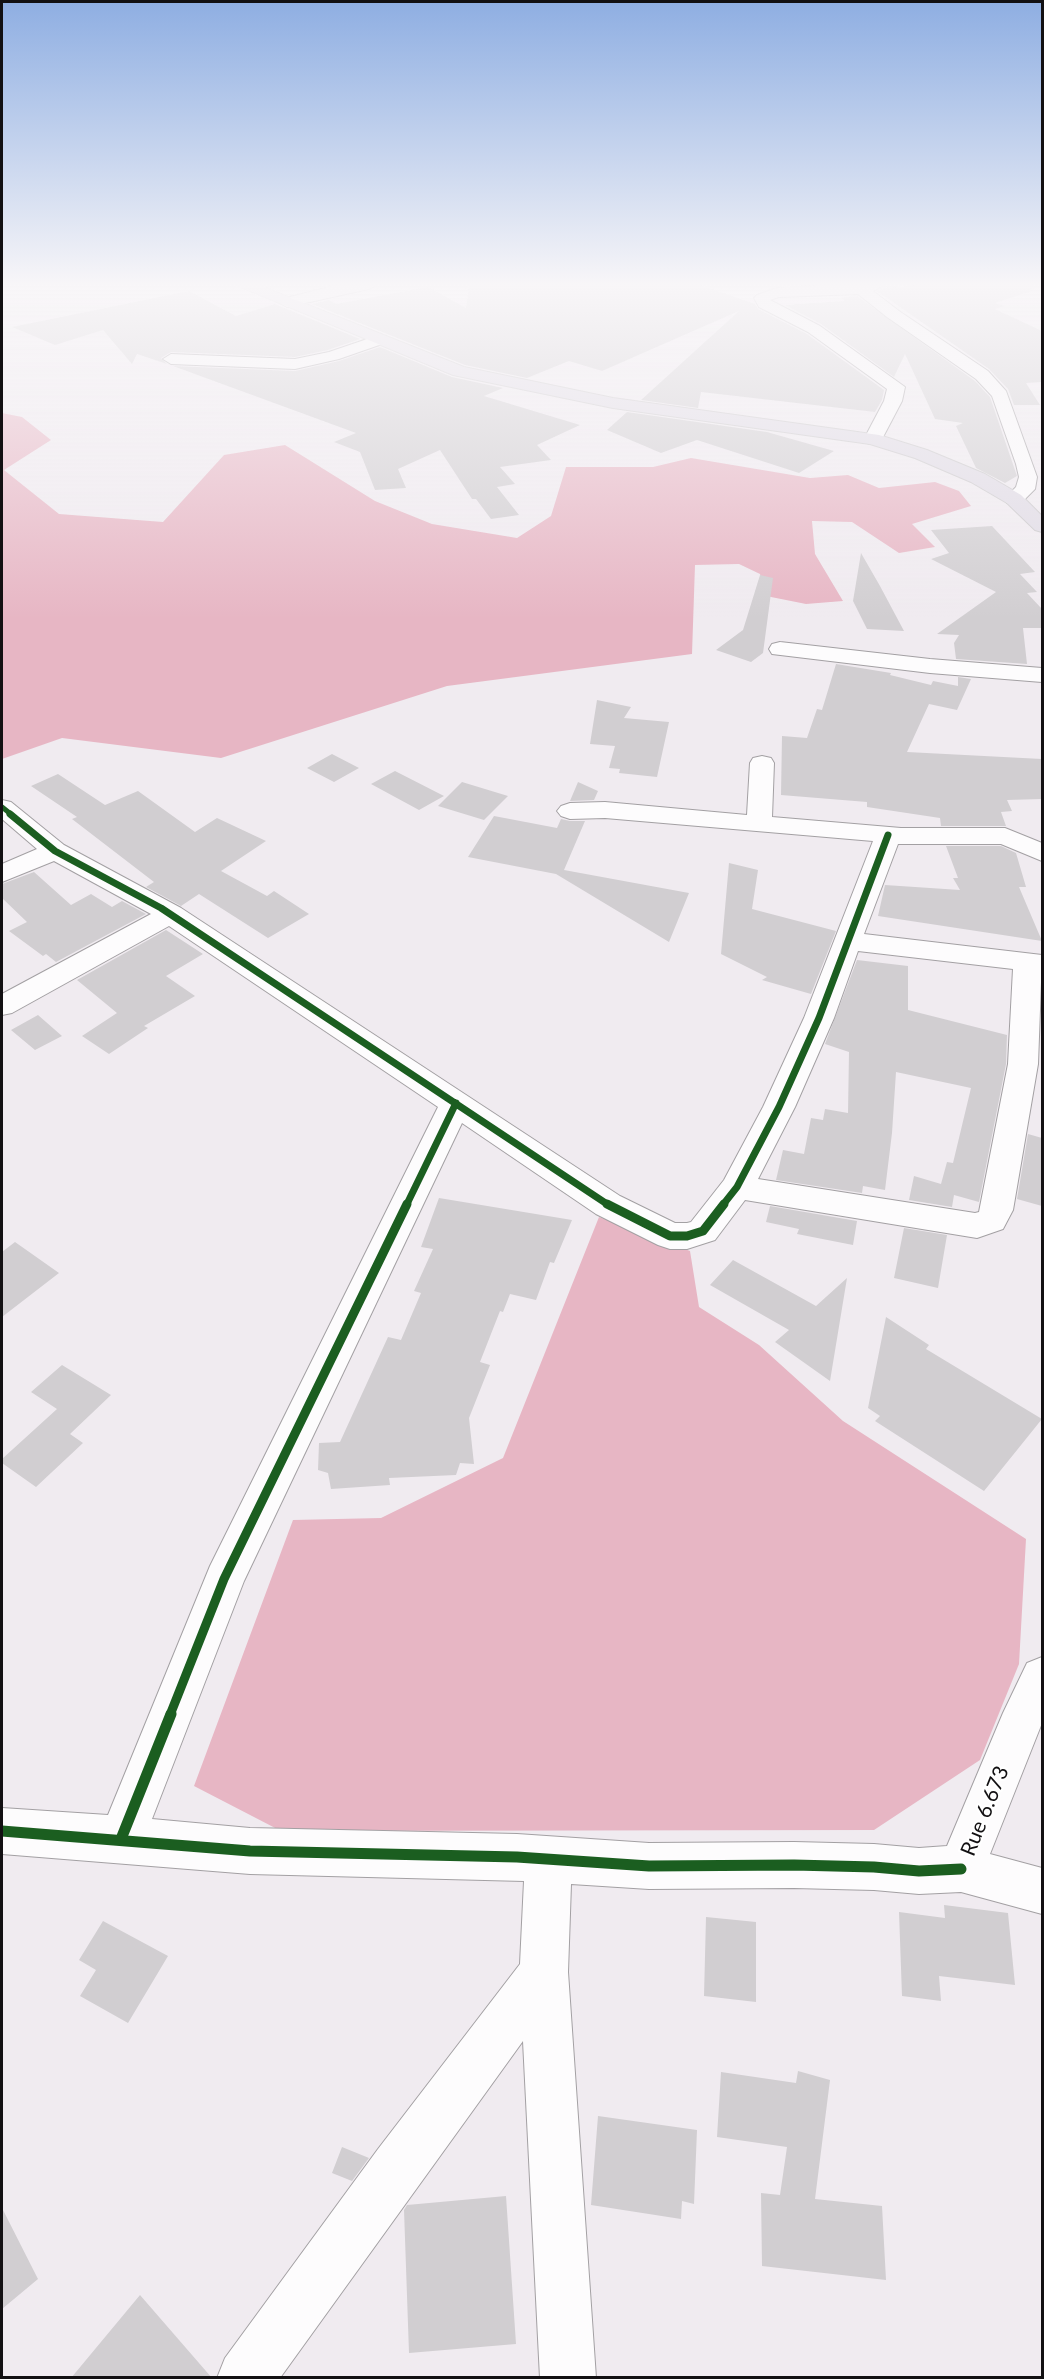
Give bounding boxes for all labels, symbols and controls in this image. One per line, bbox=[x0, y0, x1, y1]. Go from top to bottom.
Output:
street label: Rue 6.673 bbox=[956, 1762, 1014, 1860]

